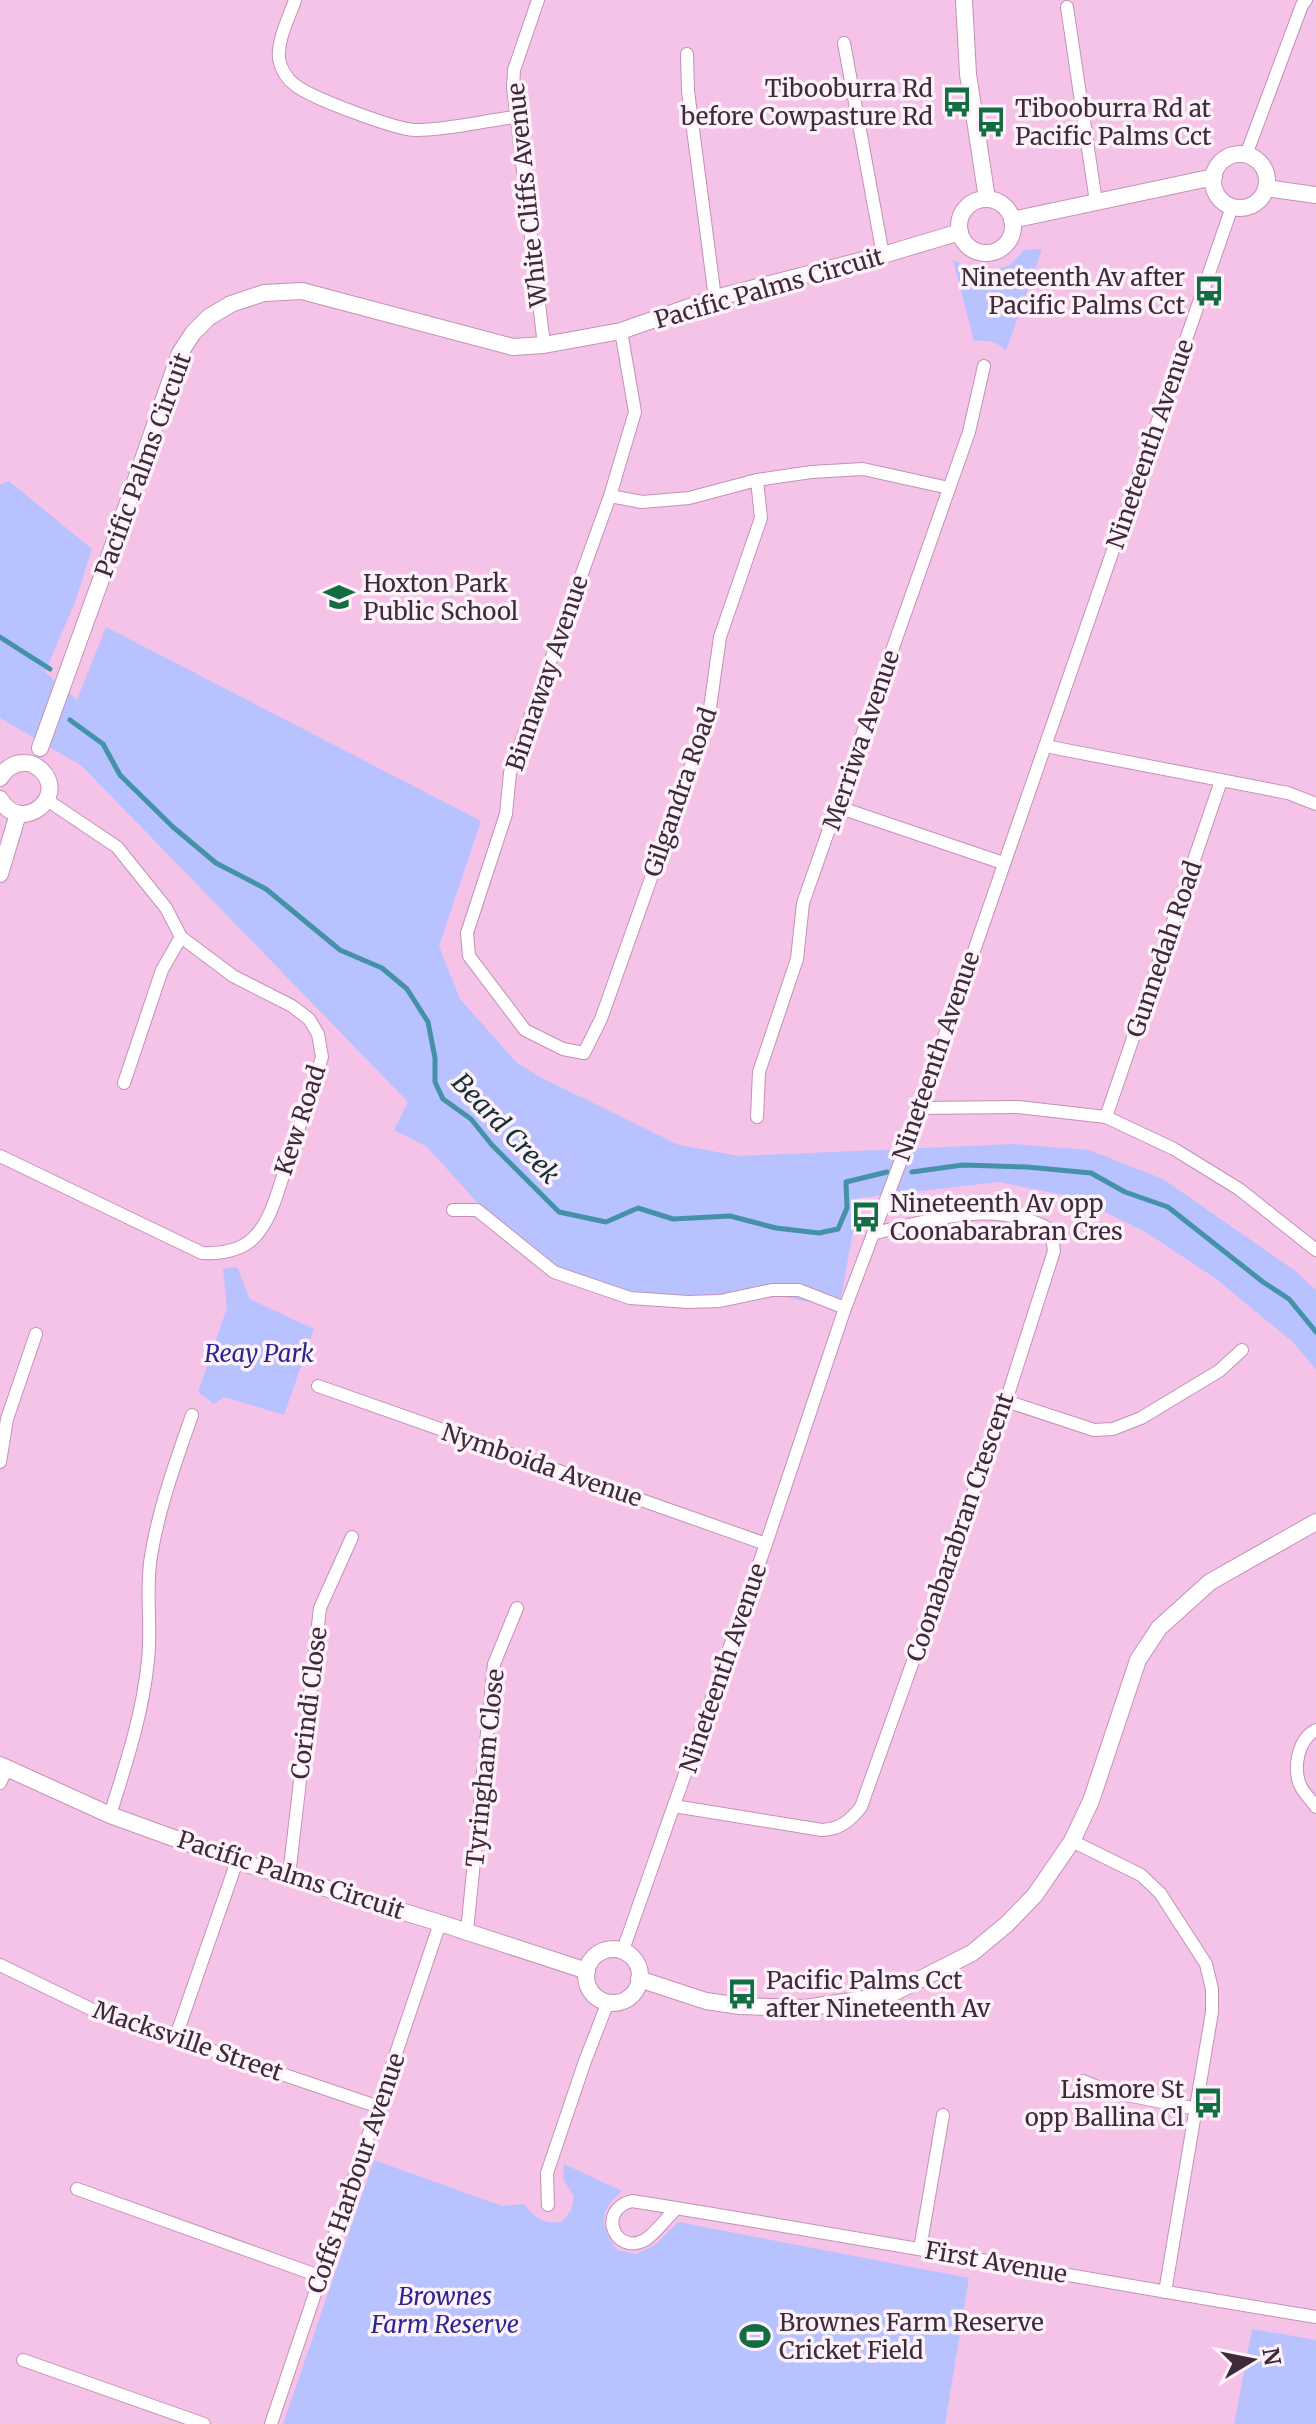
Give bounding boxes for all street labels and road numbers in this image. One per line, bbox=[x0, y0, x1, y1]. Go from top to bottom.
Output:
street label: White Cliffs Avenue bbox=[500, 81, 554, 310]
street label: Pacific Palms Circuit bbox=[651, 240, 888, 336]
street label: Nineteenth Avenue bbox=[1100, 335, 1200, 553]
street label: Pacific Palms Circuit bbox=[88, 348, 198, 582]
street label: Binnaway Avenue bbox=[499, 571, 595, 775]
street label: Merriwa Avenue bbox=[816, 646, 906, 834]
street label: Gilgandra Road bbox=[636, 703, 724, 881]
street label: Gunnedah Road bbox=[1119, 857, 1209, 1041]
street label: Nineteenth Avenue bbox=[886, 947, 986, 1165]
street label: Kew Road bbox=[268, 1061, 332, 1179]
street label: Coonabarabran Crescent bbox=[899, 1388, 1021, 1665]
street label: Nymboida Avenue bbox=[438, 1416, 646, 1514]
street label: Nineteenth Avenue bbox=[673, 1559, 773, 1777]
street label: Corindi Close bbox=[284, 1625, 334, 1781]
street label: Tyringham Close bbox=[459, 1667, 511, 1869]
street label: Pacific Palms Circuit bbox=[174, 1824, 409, 1927]
street label: Macksville Street bbox=[89, 1994, 288, 2088]
street label: Coffs Harbour Avenue bbox=[300, 2049, 412, 2297]
street label: First Avenue bbox=[923, 2234, 1069, 2290]

